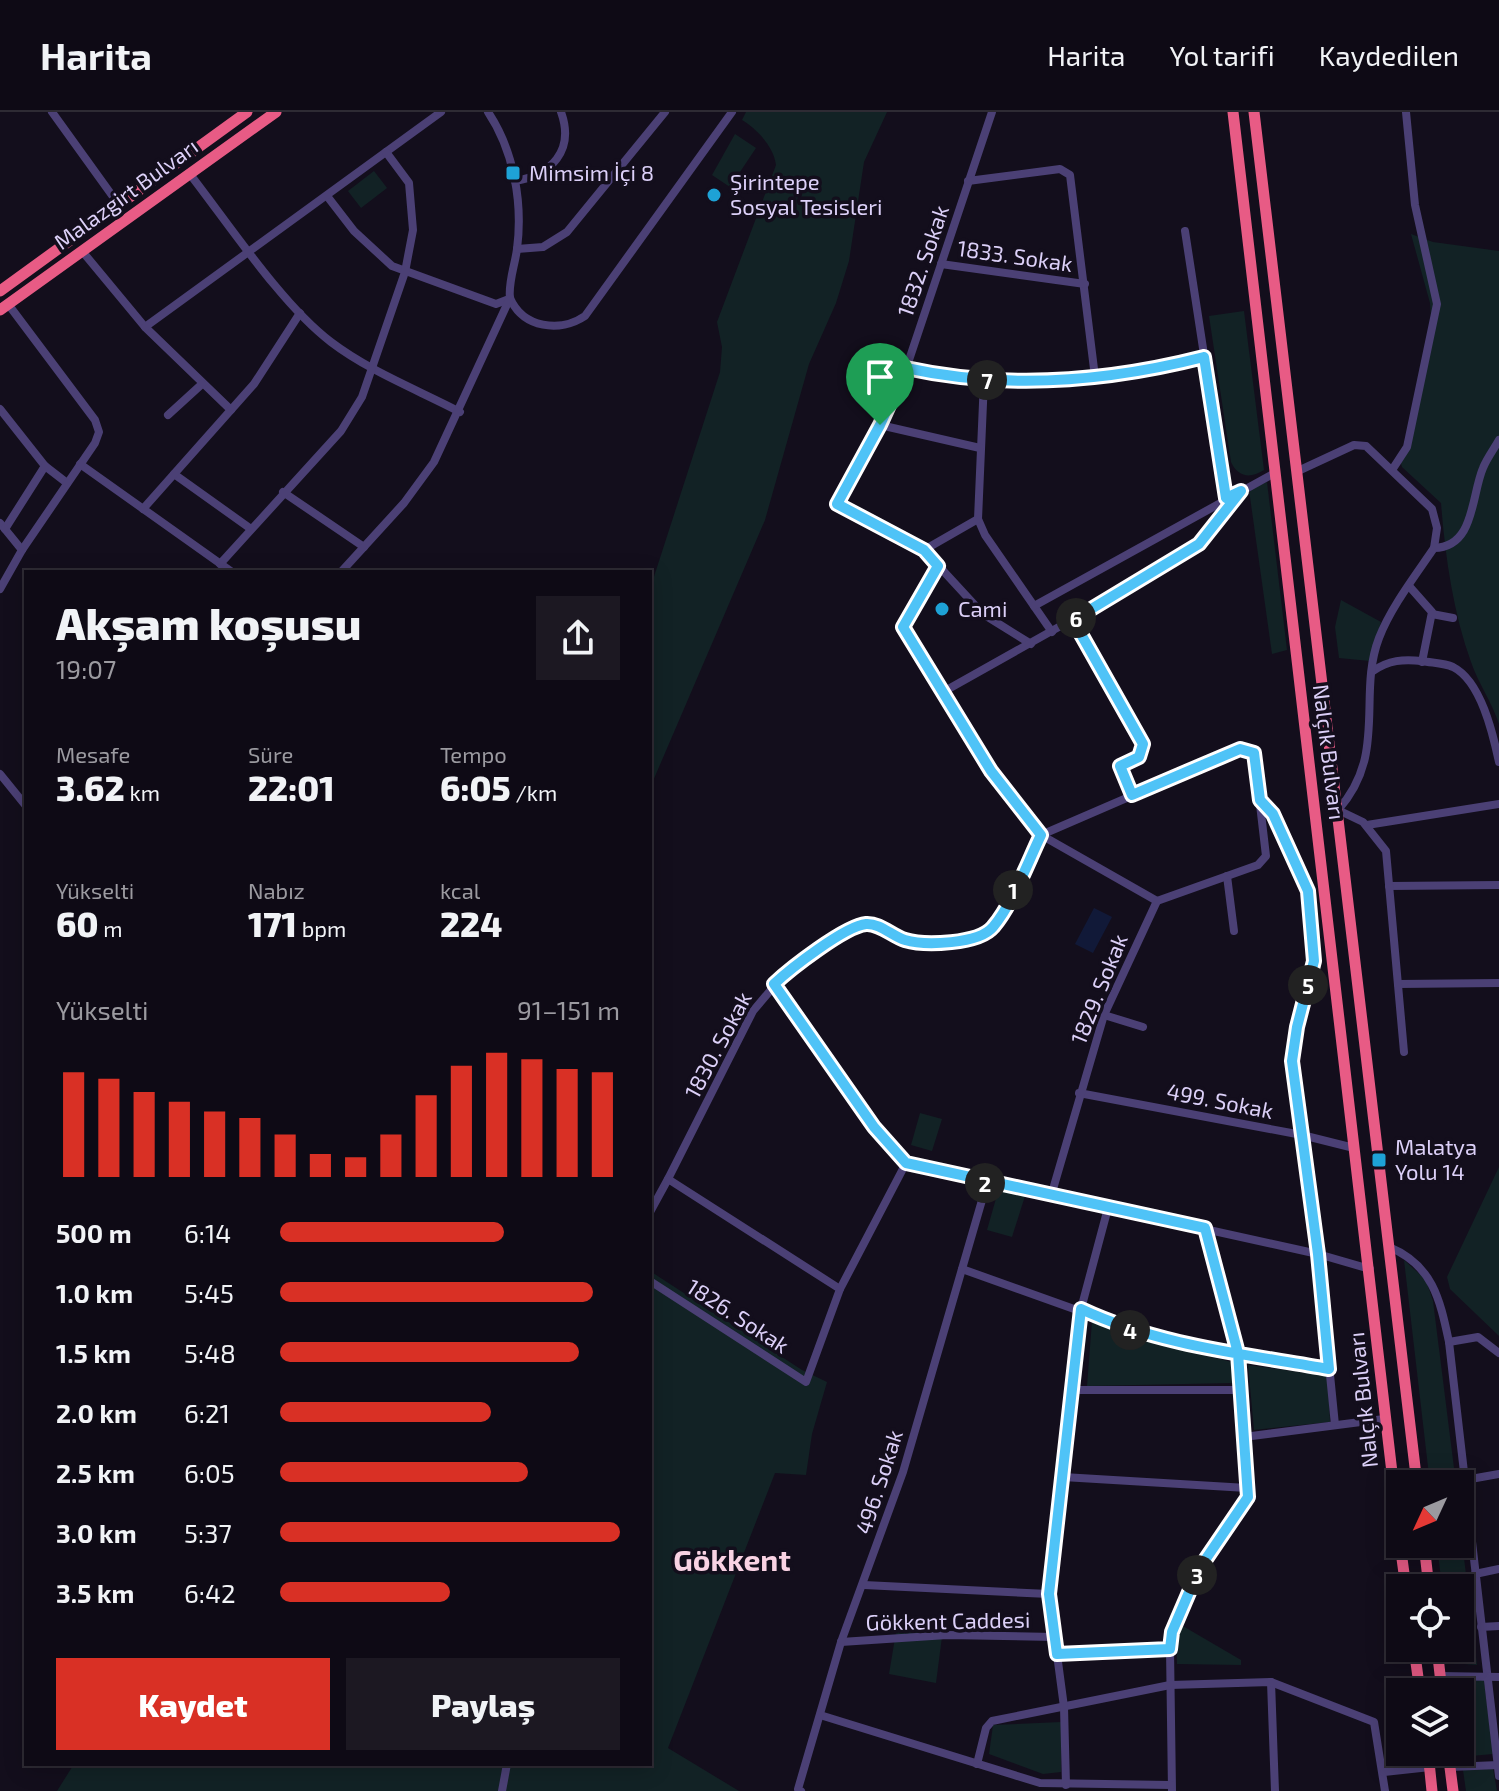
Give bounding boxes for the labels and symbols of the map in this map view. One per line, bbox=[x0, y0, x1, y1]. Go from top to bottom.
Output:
street label: Malazgirt Bulvarı bbox=[49, 132, 202, 254]
place label: Mimsim İçi 8 bbox=[529, 159, 654, 187]
marker: Mimsim İçi 8 bbox=[504, 164, 522, 182]
place label: Şirintepe Sosyal Tesisleri bbox=[730, 168, 883, 219]
marker: Şirintepe Sosyal Tesisleri bbox=[705, 186, 723, 204]
street label: 1832. Sokak bbox=[891, 202, 953, 320]
street label: 1833. Sokak bbox=[956, 234, 1074, 276]
pin bbox=[846, 343, 914, 425]
pin: 7 bbox=[967, 360, 1007, 400]
place label: Cami bbox=[958, 595, 1007, 621]
pin: 6 bbox=[1056, 598, 1096, 638]
marker: Cami bbox=[933, 600, 951, 618]
street label: Nalçık Bulvarı bbox=[1307, 683, 1351, 821]
pin: 1 bbox=[993, 870, 1033, 910]
street label: 1829. Sokak bbox=[1064, 930, 1132, 1047]
pin: 5 bbox=[1288, 965, 1328, 1005]
street label: 1830. Sokak bbox=[678, 987, 756, 1102]
street label: 499. Sokak bbox=[1165, 1077, 1276, 1123]
place label: Malatya Yolu 14 bbox=[1395, 1133, 1477, 1184]
marker: Malatya Yolu 14 bbox=[1370, 1151, 1388, 1169]
pin: 2 bbox=[965, 1163, 1005, 1203]
street label: 1826. Sokak bbox=[683, 1273, 794, 1358]
pin: 4 bbox=[1110, 1310, 1150, 1350]
street label: Nalçık Bulvarı bbox=[1342, 1331, 1384, 1469]
street label: 496. Sokak bbox=[849, 1426, 907, 1537]
north arrow bbox=[1386, 1470, 1474, 1558]
district label: Gökkent bbox=[673, 1541, 791, 1577]
pin: 3 bbox=[1177, 1555, 1217, 1595]
street label: Gökkent Caddesi bbox=[865, 1606, 1030, 1634]

